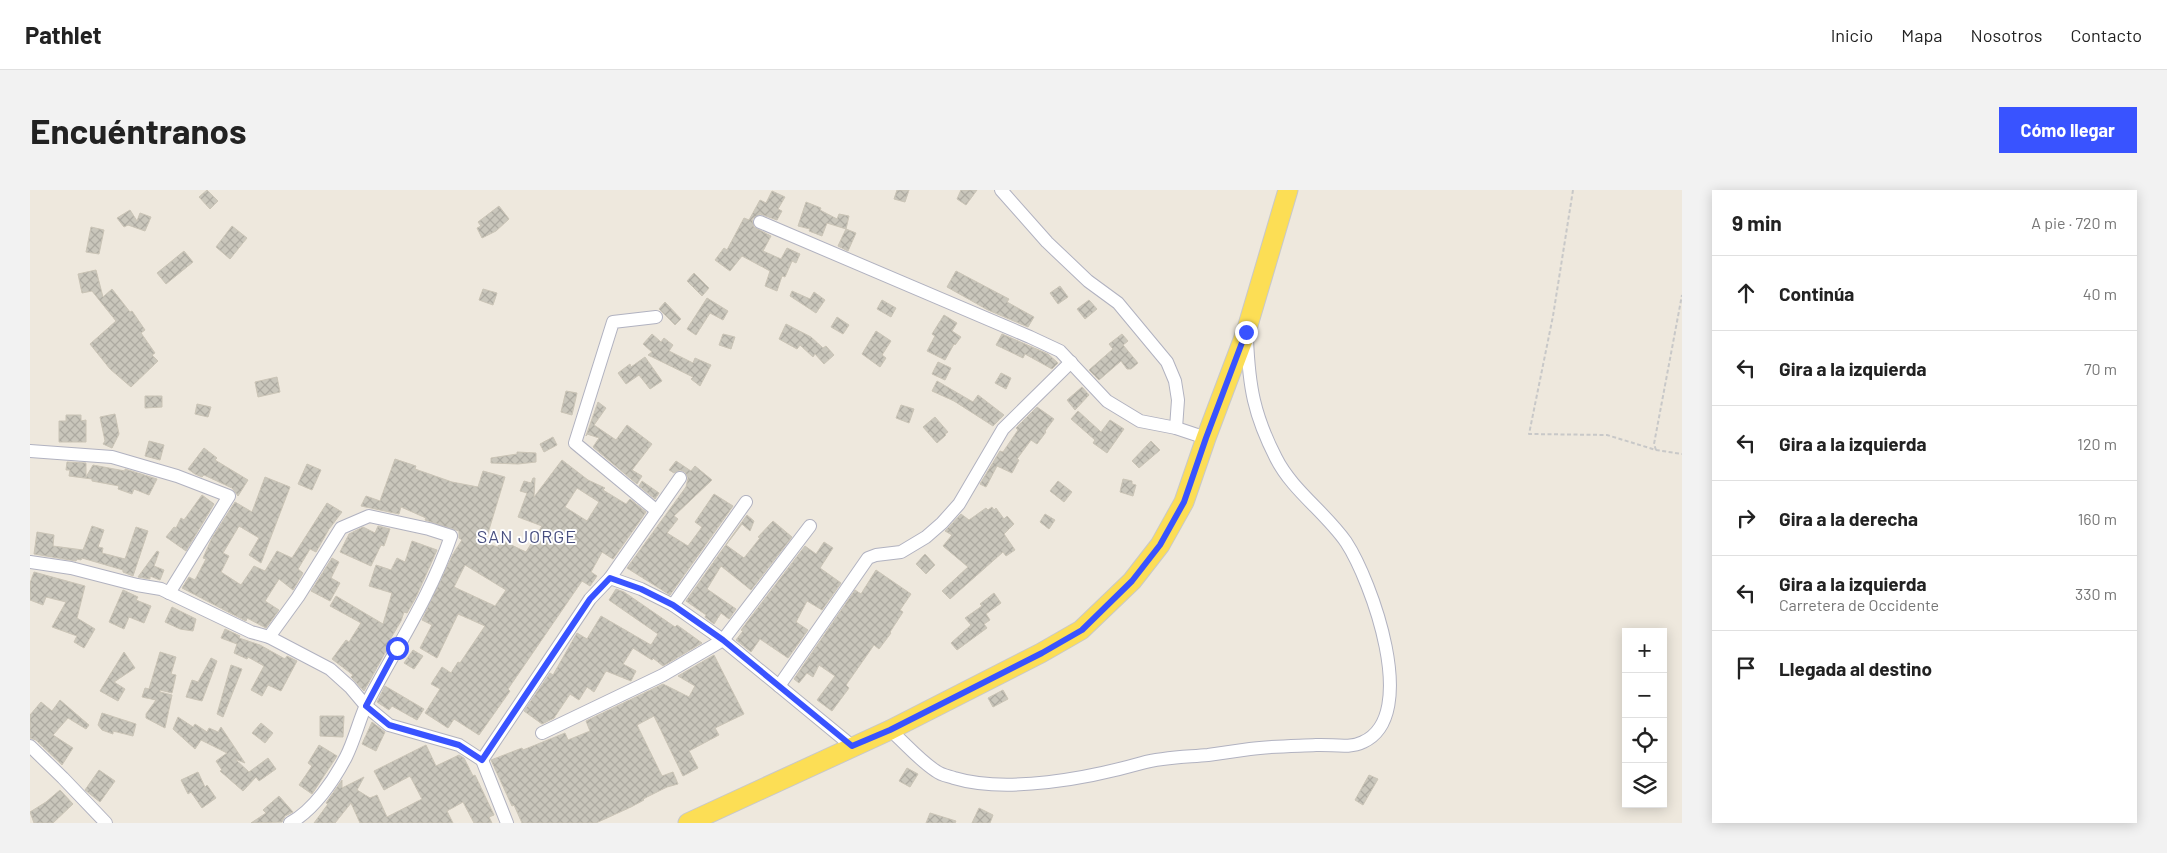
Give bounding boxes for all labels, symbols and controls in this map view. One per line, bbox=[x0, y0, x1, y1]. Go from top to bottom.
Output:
text: Pathlet bbox=[25, 20, 102, 49]
text: Inicio bbox=[1831, 24, 1873, 46]
text: Mapa bbox=[1901, 24, 1943, 46]
text: Nosotros bbox=[1971, 24, 2042, 46]
text: Contacto bbox=[2070, 24, 2142, 46]
button: Cómo llegar bbox=[1999, 107, 2137, 153]
text: Encuéntranos bbox=[30, 109, 247, 151]
text: 9 min bbox=[1732, 210, 1782, 235]
text: A pie · 720 m bbox=[2031, 213, 2117, 232]
icon: ahead bbox=[1732, 279, 1760, 307]
text: Continúa bbox=[1779, 282, 1854, 305]
text: 40 m bbox=[2083, 284, 2117, 303]
route end bbox=[1235, 321, 1258, 344]
icon: left bbox=[1732, 354, 1760, 382]
text: Gira a la izquierda bbox=[1779, 357, 1927, 380]
text: 70 m bbox=[2084, 359, 2117, 378]
icon: left bbox=[1732, 429, 1760, 457]
text: Gira a la izquierda bbox=[1779, 432, 1927, 455]
text: 120 m bbox=[2077, 434, 2117, 453]
icon: right bbox=[1732, 504, 1760, 532]
text: Gira a la derecha bbox=[1779, 507, 1918, 530]
text: 160 m bbox=[2078, 509, 2117, 528]
district label: SAN JORGE bbox=[477, 525, 577, 547]
text: Gira a la izquierda bbox=[1779, 572, 1927, 595]
icon: left bbox=[1732, 579, 1760, 607]
text: 330 m bbox=[2075, 584, 2117, 603]
text: Carretera de Occidente bbox=[1779, 595, 1939, 614]
map controls bbox=[1622, 628, 1667, 808]
button: + bbox=[1622, 628, 1667, 673]
route start bbox=[386, 637, 409, 660]
icon: arrive bbox=[1732, 654, 1760, 682]
text: Llegada al destino bbox=[1779, 657, 1932, 680]
button: − bbox=[1622, 673, 1667, 718]
button: locate bbox=[1622, 718, 1667, 763]
button: layers bbox=[1622, 763, 1667, 808]

